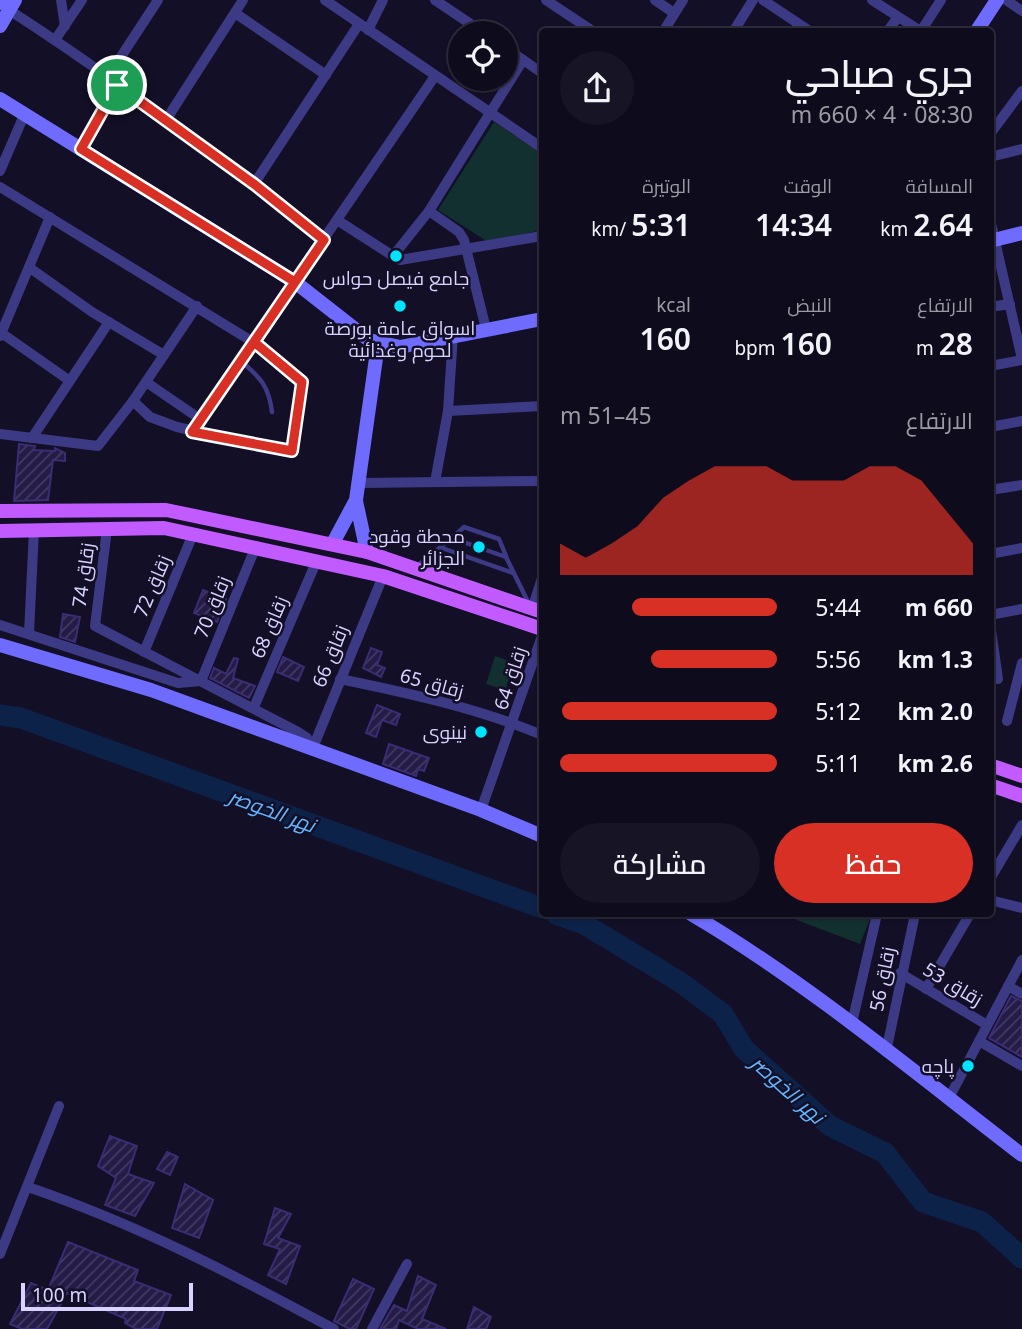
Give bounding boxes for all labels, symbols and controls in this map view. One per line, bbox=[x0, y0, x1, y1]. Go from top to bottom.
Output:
map controls bbox=[448, 21, 518, 91]
button: locate bbox=[448, 21, 518, 91]
text: جري صباحي bbox=[785, 46, 973, 98]
button: share bbox=[560, 51, 634, 125]
pin bbox=[87, 55, 147, 115]
icon: arrive bbox=[98, 66, 136, 104]
text: 08:30 · 4 × 660 m bbox=[791, 98, 973, 130]
text: الوتيرة bbox=[642, 173, 691, 199]
text: الوقت bbox=[784, 173, 832, 199]
text: المسافة bbox=[905, 173, 973, 199]
text: 5:31 bbox=[631, 204, 691, 245]
text: 14:34 bbox=[755, 204, 832, 245]
text: 2.64 bbox=[913, 204, 973, 245]
text: /km bbox=[591, 216, 631, 242]
text: km bbox=[880, 216, 913, 242]
marker: جامع فيصل حواس bbox=[388, 248, 404, 264]
place label: جامع فيصل حواس bbox=[323, 265, 469, 292]
text: kcal bbox=[656, 292, 691, 318]
text: النبض bbox=[787, 292, 832, 318]
text: الارتفاع bbox=[917, 292, 973, 318]
marker: اسواق عامة بورصة لحوم وغذائية bbox=[392, 298, 408, 314]
place label: اسواق عامة بورصة لحوم وغذائية bbox=[325, 315, 475, 364]
text: 160 bbox=[640, 318, 691, 359]
text: 160 bbox=[781, 323, 832, 364]
text: 28 bbox=[939, 323, 973, 364]
text: bpm bbox=[734, 335, 781, 361]
text: m bbox=[916, 335, 939, 361]
text: 45–51 m bbox=[560, 399, 652, 431]
text: الارتفاع bbox=[906, 404, 973, 436]
place label: محطة وقود الجزائر bbox=[369, 523, 465, 571]
marker: محطة وقود الجزائر bbox=[471, 539, 487, 555]
street label: زقاق 74 bbox=[66, 541, 100, 609]
street label: زقاق 72 bbox=[127, 551, 177, 621]
street label: زقاق 70 bbox=[188, 572, 236, 642]
text: 5:44 bbox=[815, 591, 861, 623]
text: 660 m bbox=[905, 591, 973, 623]
street label: زقاق 68 bbox=[244, 592, 294, 662]
street label: زقاق 66 bbox=[306, 621, 354, 691]
street label: زقاق 64 bbox=[488, 643, 532, 713]
text: 5:56 bbox=[815, 643, 861, 675]
text: 1.3 km bbox=[898, 643, 973, 675]
street label: زقاق 65 bbox=[397, 662, 467, 704]
text: 5:12 bbox=[815, 695, 861, 727]
text: 2.0 km bbox=[898, 695, 973, 727]
place label: نينوى bbox=[423, 719, 467, 745]
marker: نينوى bbox=[473, 724, 489, 740]
text: 5:11 bbox=[815, 747, 861, 779]
text: 2.6 km bbox=[898, 747, 973, 779]
water label: نهر الخوصر bbox=[222, 780, 321, 839]
button: مشاركة bbox=[560, 823, 760, 903]
button: حفظ bbox=[774, 823, 973, 903]
street label: زقاق 56 bbox=[863, 945, 901, 1013]
street label: زقاق 53 bbox=[918, 956, 988, 1012]
water label: نهر الخوصر bbox=[743, 1046, 833, 1131]
place label: پاچه bbox=[922, 1053, 954, 1079]
marker: پاچه bbox=[960, 1058, 976, 1074]
scale bar bbox=[21, 1280, 192, 1312]
text: 100 m bbox=[32, 1282, 87, 1308]

